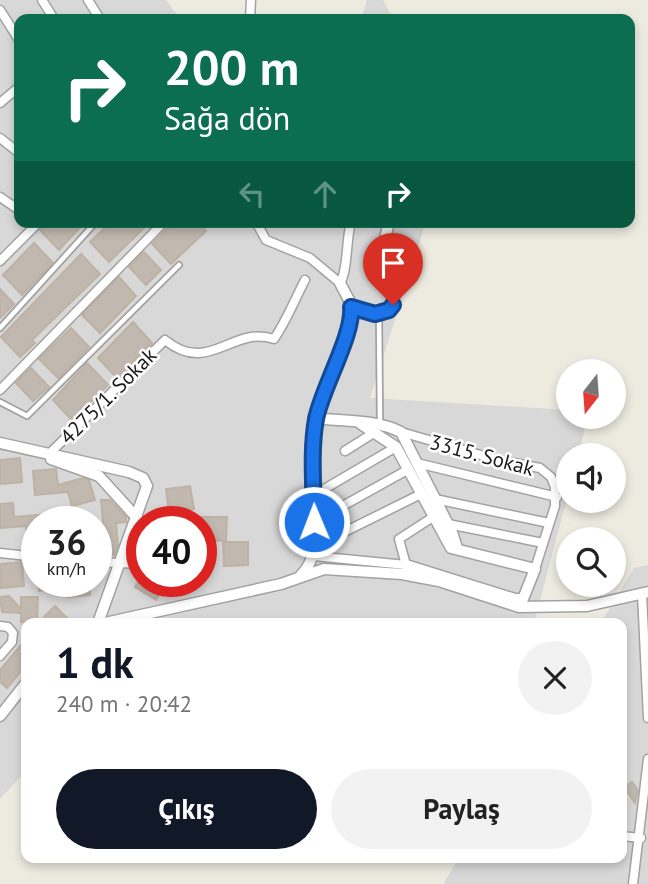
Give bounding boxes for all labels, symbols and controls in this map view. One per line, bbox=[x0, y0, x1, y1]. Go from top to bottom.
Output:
text: 200 m bbox=[164, 35, 299, 99]
icon: right bbox=[49, 42, 140, 133]
text: Sağa dön bbox=[164, 97, 290, 139]
icon: left bbox=[233, 175, 271, 213]
icon: ahead bbox=[306, 175, 344, 213]
icon: right bbox=[379, 175, 417, 213]
pin bbox=[363, 233, 423, 305]
icon: arrive bbox=[374, 244, 412, 282]
street label: 4275/1. Sokak bbox=[54, 342, 162, 450]
north arrow bbox=[556, 359, 626, 429]
map controls bbox=[556, 359, 626, 597]
street label: 3315. Sokak bbox=[427, 428, 537, 482]
button: sound bbox=[556, 443, 626, 513]
position arrow bbox=[277, 485, 351, 559]
speed limit sign: 40 bbox=[126, 506, 217, 597]
text: 36 bbox=[47, 519, 86, 565]
button: search bbox=[556, 527, 626, 597]
text: km/h bbox=[47, 557, 86, 580]
text: 1 dk bbox=[56, 635, 134, 690]
button: close bbox=[518, 641, 592, 715]
text: 240 m · 20:42 bbox=[56, 689, 192, 718]
button: Çıkış bbox=[56, 769, 317, 849]
button: Paylaş bbox=[331, 769, 592, 849]

